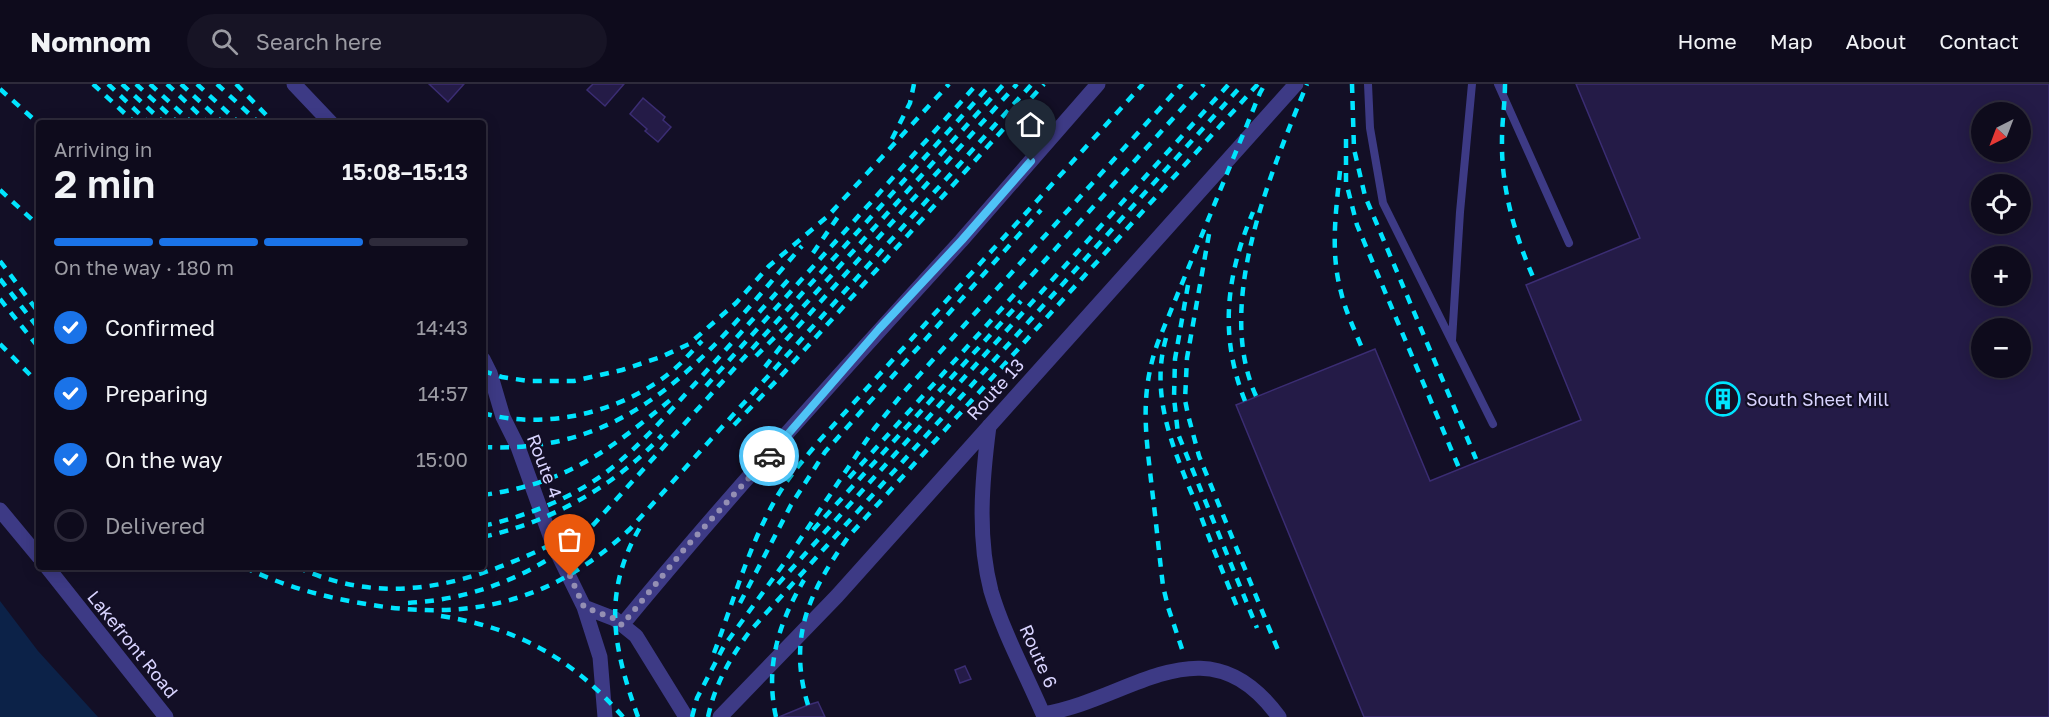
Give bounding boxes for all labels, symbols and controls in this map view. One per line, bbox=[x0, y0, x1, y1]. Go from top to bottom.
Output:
search box bbox=[187, 14, 607, 68]
text: Nomnom bbox=[30, 25, 151, 58]
icon: search bbox=[208, 25, 241, 58]
text: Search here bbox=[256, 28, 382, 55]
text: Home bbox=[1677, 28, 1737, 54]
text: Map bbox=[1770, 28, 1813, 54]
text: About bbox=[1846, 28, 1906, 54]
text: Contact bbox=[1939, 28, 2019, 54]
pin bbox=[1005, 99, 1056, 161]
north arrow bbox=[1971, 102, 2031, 162]
map controls bbox=[1971, 102, 2031, 378]
icon: home bbox=[1014, 108, 1047, 141]
text: Arriving in bbox=[54, 137, 152, 161]
text: 15:08–15:13 bbox=[342, 158, 468, 185]
text: 2 min bbox=[54, 160, 155, 207]
button: locate bbox=[1971, 174, 2031, 234]
button: + bbox=[1971, 246, 2031, 306]
text: On the way · 180 m bbox=[54, 255, 234, 279]
icon: check bbox=[54, 311, 87, 344]
text: Confirmed bbox=[105, 314, 215, 341]
text: 14:43 bbox=[416, 315, 468, 339]
button: − bbox=[1971, 318, 2031, 378]
street label: Route 13 bbox=[962, 354, 1028, 424]
icon: check bbox=[54, 377, 87, 410]
text: Preparing bbox=[105, 380, 208, 407]
text: 14:57 bbox=[418, 381, 468, 405]
building icon: South Sheet Mill bbox=[1705, 381, 1741, 417]
place label: South Sheet Mill bbox=[1746, 388, 1889, 410]
courier bbox=[739, 426, 799, 486]
street label: Route 4 bbox=[523, 431, 567, 501]
icon: car bbox=[753, 440, 786, 473]
icon: check bbox=[54, 443, 87, 476]
text: On the way bbox=[105, 446, 223, 473]
text: 15:00 bbox=[416, 447, 468, 471]
text: Delivered bbox=[105, 512, 205, 539]
pin bbox=[544, 514, 595, 576]
icon: bag bbox=[553, 523, 586, 556]
street label: Lakefront Road bbox=[83, 586, 183, 702]
street label: Route 6 bbox=[1015, 621, 1063, 691]

